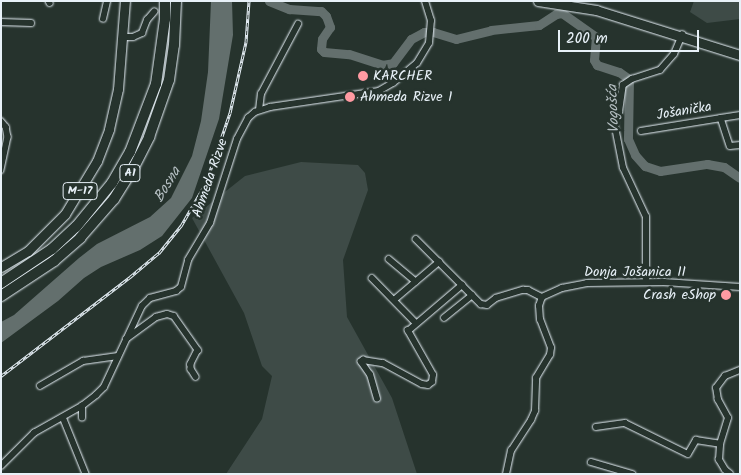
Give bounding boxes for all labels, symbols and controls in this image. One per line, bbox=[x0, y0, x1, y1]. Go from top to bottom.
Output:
scale bar bbox=[561, 20, 702, 52]
text: 200 m bbox=[566, 27, 608, 51]
place label: KARCHER bbox=[373, 68, 432, 84]
marker: KARCHER bbox=[357, 70, 369, 82]
water label: Vogošća bbox=[604, 84, 624, 134]
place label: Ahmeda Rizve 1 bbox=[360, 89, 453, 105]
marker: Ahmeda Rizve 1 bbox=[344, 91, 356, 103]
street label: Jošanička bbox=[655, 98, 713, 124]
street label: Ahmeda Rizve bbox=[189, 136, 231, 220]
road number: A1 bbox=[119, 164, 141, 182]
water label: Bosna bbox=[151, 164, 185, 206]
road number: M-17 bbox=[62, 182, 98, 200]
street label: Donja Jošanica II bbox=[584, 264, 686, 280]
place label: Crash eShop bbox=[643, 287, 716, 303]
marker: Crash eShop bbox=[720, 289, 732, 301]

